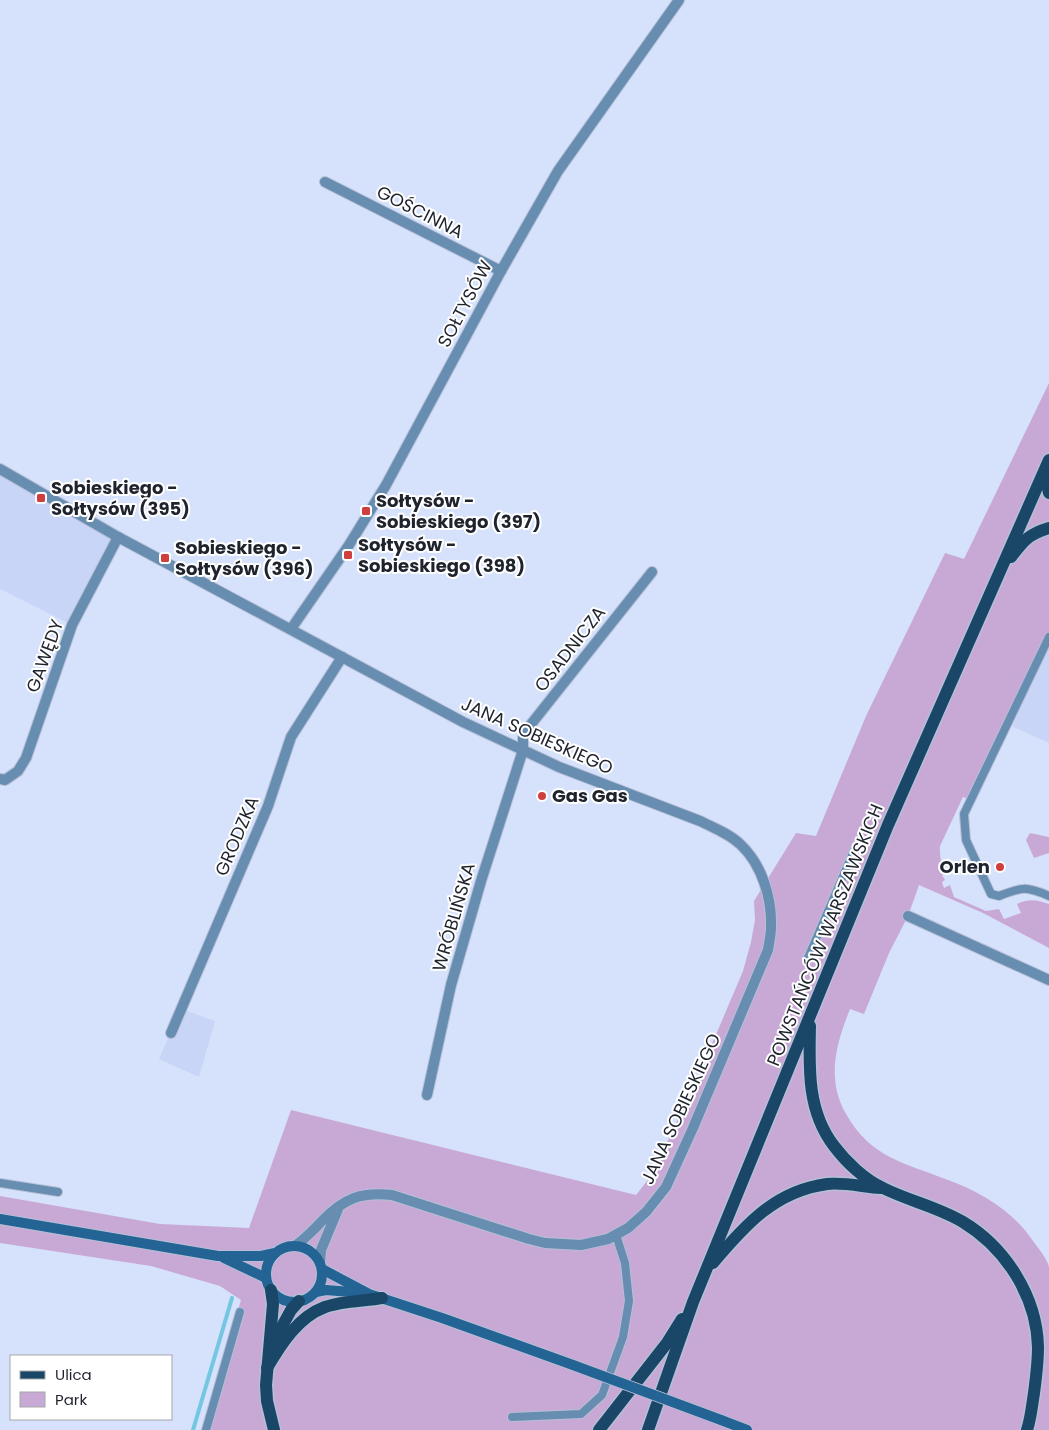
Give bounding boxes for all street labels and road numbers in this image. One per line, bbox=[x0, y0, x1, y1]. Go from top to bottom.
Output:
street label: GOŚCINNA bbox=[372, 179, 468, 244]
street label: SOŁTYSÓW bbox=[431, 256, 498, 352]
street label: OSADNICZA bbox=[528, 601, 611, 697]
street label: GAWĘDY bbox=[20, 615, 69, 696]
street label: JANA SOBIESKIEGO bbox=[457, 691, 617, 780]
street label: GRODZKA bbox=[209, 792, 265, 880]
street label: POWSTAŃCÓW WARSZAWSKICH bbox=[760, 800, 889, 1069]
street label: WRÓBLIŃSKA bbox=[426, 860, 481, 974]
street label: JANA SOBIESKIEGO bbox=[635, 1029, 726, 1188]

